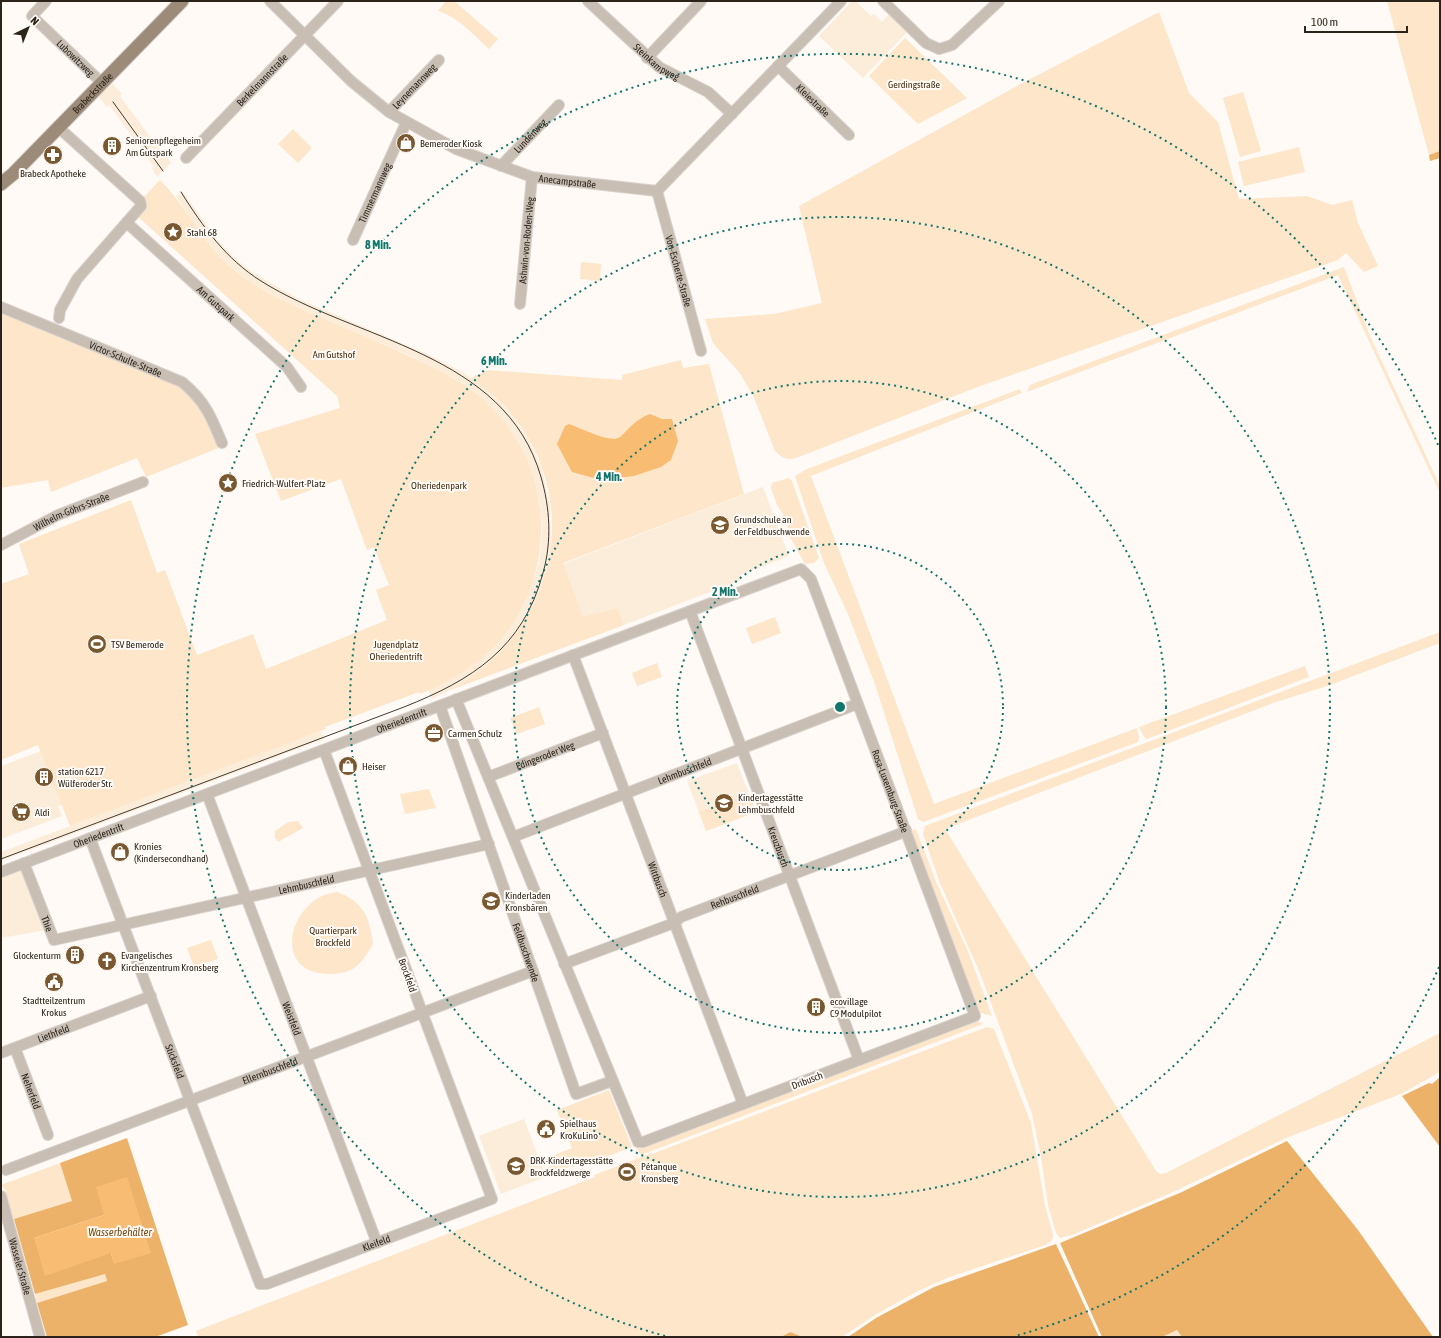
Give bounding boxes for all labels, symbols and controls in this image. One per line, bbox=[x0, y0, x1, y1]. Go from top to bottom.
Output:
north arrow bbox=[8, 8, 48, 48]
scale bar bbox=[1305, 8, 1407, 34]
text: N bbox=[28, 14, 41, 27]
text: 100 m bbox=[1311, 15, 1338, 29]
street label: Lubowitzweg bbox=[54, 38, 97, 79]
street label: Steinkampweg bbox=[631, 41, 682, 83]
street label: Berkelmannstraße bbox=[234, 51, 290, 108]
street label: Leynemannweg bbox=[390, 61, 439, 111]
street label: Brabeckstraße bbox=[70, 70, 115, 116]
park label: Gerdingstraße bbox=[888, 79, 940, 90]
street label: Kleiestraße bbox=[794, 82, 832, 119]
street label: Lundenweg bbox=[512, 116, 549, 155]
shop icon: Bemeroder Kiosk bbox=[395, 132, 417, 154]
building icon: Seniorenpflegeheim Am Gutspark bbox=[101, 135, 123, 157]
place label: Seniorenpflegeheim Am Gutspark bbox=[126, 135, 201, 158]
place label: Bemeroder Kiosk bbox=[420, 138, 483, 149]
pharmacy icon: Brabeck Apotheke bbox=[42, 144, 64, 166]
street label: Timmermannweg bbox=[357, 160, 394, 225]
place label: Brabeck Apotheke bbox=[20, 168, 87, 179]
street label: Anecampstraße bbox=[538, 173, 597, 190]
street label: Ashwin-von-Roden-Weg bbox=[517, 196, 536, 284]
place icon: Stahl 68 bbox=[162, 221, 184, 243]
place label: Stahl 68 bbox=[187, 227, 217, 238]
street label: Von-Escherte-Straße bbox=[663, 234, 694, 309]
text: 8 Min. bbox=[365, 238, 391, 252]
street label: Am Gutspark bbox=[195, 284, 237, 324]
street label: Victor-Schulte-Straße bbox=[88, 339, 164, 379]
park label: Am Gutshof bbox=[313, 349, 355, 360]
text: 6 Min. bbox=[481, 354, 507, 368]
text: 4 Min. bbox=[595, 470, 622, 484]
place icon: Friedrich-Wulfert-Platz bbox=[217, 472, 239, 494]
place label: Friedrich-Wulfert-Platz bbox=[242, 478, 326, 489]
park label: Oheriedenpark bbox=[411, 480, 468, 491]
street label: Wilhelm-Göhrs-Straße bbox=[32, 490, 111, 533]
school or university icon: Grundschule an der Feldbuschwende bbox=[709, 514, 731, 536]
place label: Grundschule an der Feldbuschwende bbox=[734, 514, 810, 537]
text: 2 Min. bbox=[712, 585, 738, 599]
sports icon: TSV Bemerode bbox=[86, 633, 108, 655]
place label: TSV Bemerode bbox=[111, 639, 164, 650]
park label: Jugendplatz Oheriedentrift bbox=[370, 639, 423, 662]
centre of rings bbox=[833, 700, 847, 714]
street label: Oheriedentrift bbox=[375, 706, 428, 735]
office icon: Carmen Schulz bbox=[423, 722, 445, 744]
place label: Carmen Schulz bbox=[448, 728, 502, 739]
street label: Edingeroder Weg bbox=[514, 739, 577, 772]
street label: Rosa-Luxemburg-Straße bbox=[870, 748, 911, 835]
shop icon: Heiser bbox=[337, 755, 359, 777]
street label: Lehmbuschfeld bbox=[656, 756, 714, 786]
place label: Heiser bbox=[362, 761, 387, 772]
building icon: station 6217 Wülferoder Str. bbox=[33, 766, 55, 788]
place label: station 6217 Wülferoder Str. bbox=[58, 766, 113, 789]
school or university icon: Kindertagesstätte Lehmbuschfeld bbox=[713, 792, 735, 814]
place label: Kindertagesstätte Lehmbuschfeld bbox=[738, 792, 804, 815]
supermarket icon: Aldi bbox=[10, 801, 32, 823]
place label: Aldi bbox=[35, 807, 50, 818]
street label: Oheriedentrift bbox=[72, 821, 125, 850]
street label: Kreuzbusch bbox=[766, 825, 791, 869]
shop icon: Kronies (Kindersecondhand) bbox=[109, 841, 131, 863]
place label: Kronies (Kindersecondhand) bbox=[134, 841, 208, 864]
street label: Wittbusch bbox=[646, 860, 669, 899]
street label: Lehmbuschfeld bbox=[277, 873, 336, 896]
street label: Rehbuschfeld bbox=[709, 883, 761, 911]
school or university icon: Kinderladen Kronsbären bbox=[480, 890, 502, 912]
place label: Kinderladen Kronsbären bbox=[505, 890, 551, 913]
street label: Thie bbox=[39, 914, 55, 934]
street label: Feldbuschwende bbox=[510, 921, 541, 984]
park label: Quartierpark Brockfeld bbox=[309, 925, 357, 948]
building icon: Glockenturm bbox=[64, 944, 86, 966]
place label: Glockenturm bbox=[13, 950, 61, 961]
church icon: Evangelisches Kirchenzentrum Kronsberg bbox=[96, 950, 118, 972]
place label: Evangelisches Kirchenzentrum Kronsberg bbox=[121, 950, 219, 973]
street label: Brockfeld bbox=[396, 957, 419, 994]
public building icon: Stadtteilzentrum Krokus bbox=[43, 971, 65, 993]
place label: Stadtteilzentrum Krokus bbox=[23, 995, 85, 1018]
building icon: ecovillage C9 Modulpilot bbox=[805, 996, 827, 1018]
place label: ecovillage C9 Modulpilot bbox=[830, 996, 881, 1019]
street label: Weistfeld bbox=[280, 1000, 303, 1037]
street label: Liethfeld bbox=[36, 1022, 71, 1045]
street label: Sticksfeld bbox=[163, 1043, 186, 1080]
street label: Ellernbuschfeld bbox=[241, 1055, 299, 1086]
street label: Dribusch bbox=[790, 1069, 824, 1091]
street label: Neherfeld bbox=[19, 1072, 43, 1111]
public building icon: Spielhaus KroKuLino bbox=[535, 1118, 557, 1140]
place label: Spielhaus KroKuLino bbox=[560, 1118, 598, 1141]
school or university icon: DRK-Kindertagesstätte Brockfeldzwerge bbox=[505, 1155, 527, 1177]
place label: DRK-Kindertagesstätte Brockfeldzwerge bbox=[530, 1155, 614, 1178]
sports icon: Pétanque Kronsberg bbox=[616, 1161, 638, 1183]
place label: Pétanque Kronsberg bbox=[641, 1161, 679, 1184]
water label: Wasserbehälter bbox=[88, 1226, 153, 1238]
street label: Kleifeld bbox=[361, 1233, 392, 1253]
street label: Wasseler Straße bbox=[7, 1237, 33, 1297]

